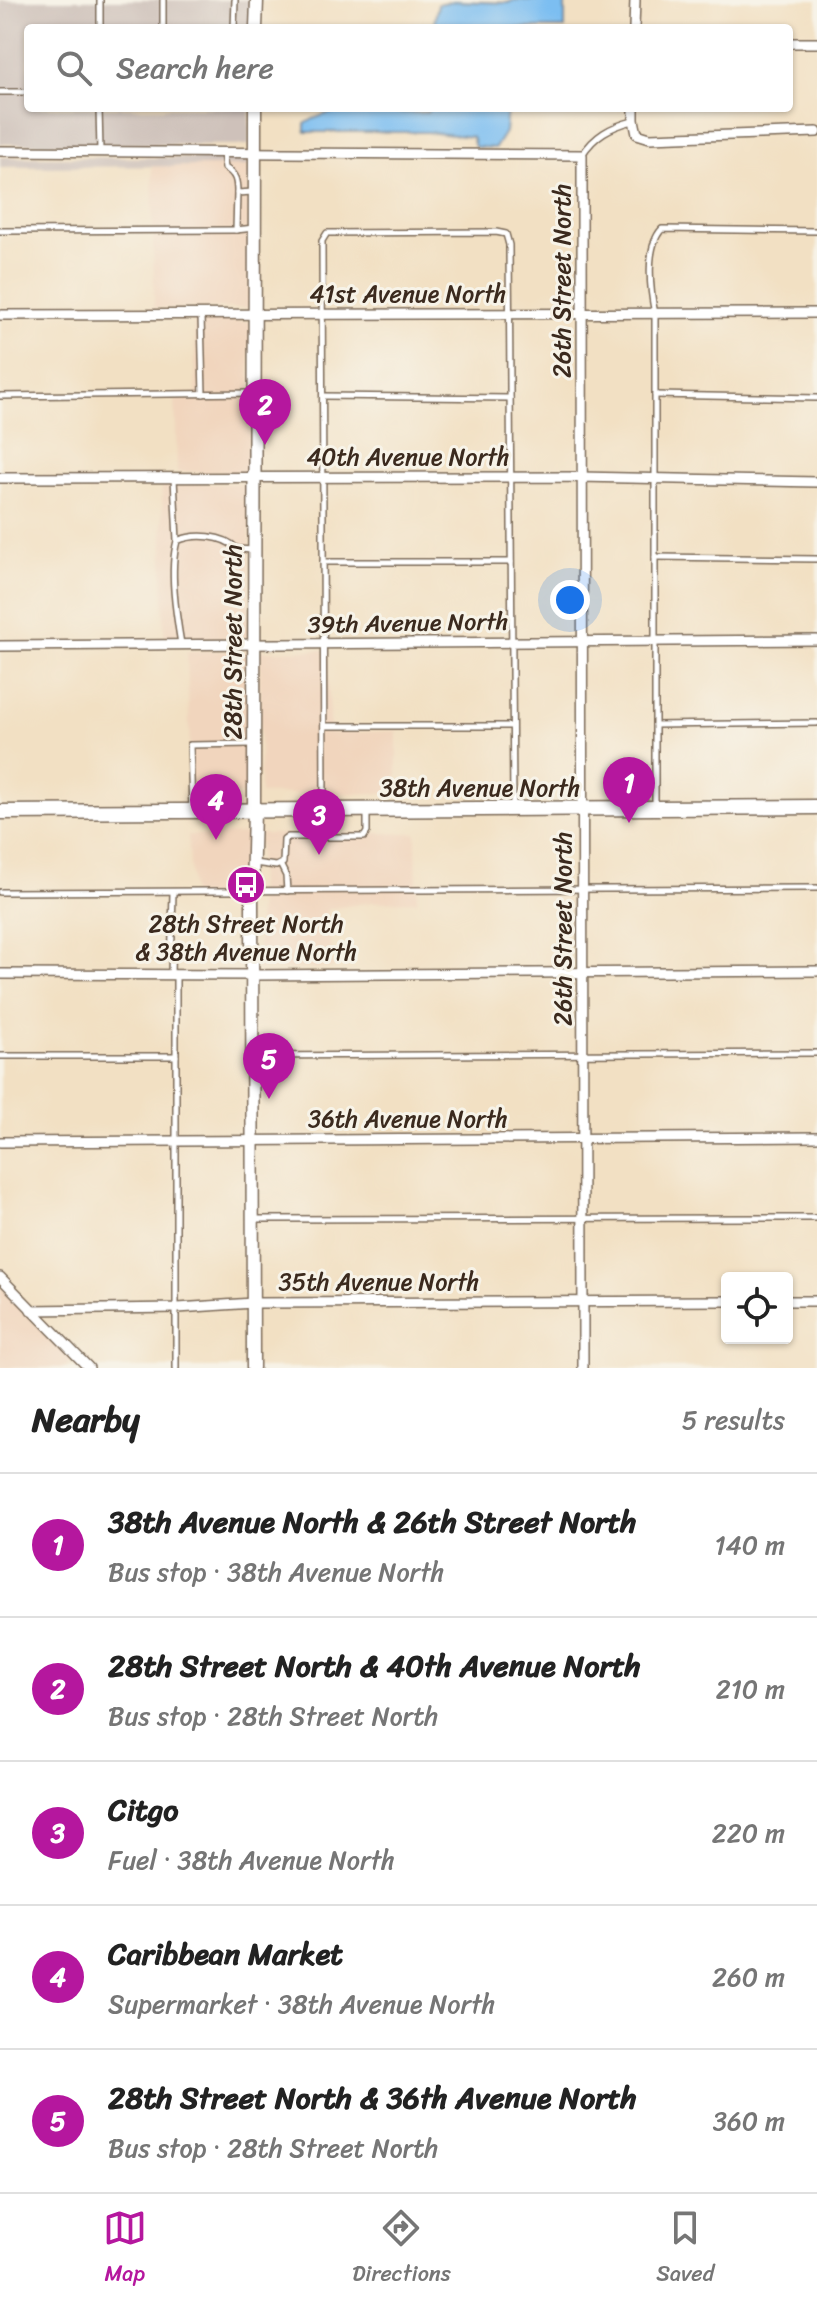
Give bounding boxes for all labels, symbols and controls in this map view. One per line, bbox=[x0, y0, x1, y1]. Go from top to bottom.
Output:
search box bbox=[24, 24, 793, 112]
text: Search here bbox=[116, 41, 274, 95]
icon: search bbox=[52, 46, 96, 90]
street label: 26th Street North bbox=[541, 184, 583, 378]
street label: 41st Avenue North bbox=[310, 273, 506, 315]
pin: 2 bbox=[239, 379, 291, 445]
street label: 40th Avenue North bbox=[306, 436, 510, 478]
street label: 28th Street North bbox=[212, 544, 254, 740]
your location bbox=[550, 580, 590, 620]
street label: 39th Avenue North bbox=[307, 600, 509, 646]
pin: 1 bbox=[603, 757, 655, 823]
street label: 38th Avenue North bbox=[380, 767, 580, 809]
pin: 4 bbox=[190, 774, 242, 840]
pin: 3 bbox=[293, 789, 345, 855]
street label: 26th Street North bbox=[542, 832, 584, 1026]
bus stop icon: 28th Street North & 38th Avenue North bbox=[225, 864, 267, 906]
place label: 28th Street North & 38th Avenue North bbox=[135, 903, 357, 973]
pin: 5 bbox=[243, 1033, 295, 1099]
street label: 36th Avenue North bbox=[308, 1098, 508, 1140]
street label: 35th Avenue North bbox=[279, 1261, 479, 1303]
map controls bbox=[721, 1272, 793, 1344]
button: locate bbox=[721, 1272, 793, 1344]
text: Nearby bbox=[32, 1390, 140, 1450]
text: 5 results bbox=[682, 1397, 785, 1443]
text: 38th Avenue North & 26th Street North bbox=[108, 1495, 636, 1549]
text: 1 bbox=[52, 1522, 64, 1568]
text: 140 m bbox=[714, 1522, 785, 1568]
text: Bus stop · 38th Avenue North bbox=[108, 1549, 444, 1595]
text: 28th Street North & 40th Avenue North bbox=[108, 1639, 641, 1693]
text: 2 bbox=[50, 1666, 66, 1712]
text: 210 m bbox=[716, 1666, 785, 1712]
text: Bus stop · 28th Street North bbox=[108, 1693, 438, 1739]
text: Citgo bbox=[108, 1783, 179, 1837]
text: 3 bbox=[51, 1810, 65, 1856]
text: 220 m bbox=[712, 1810, 785, 1856]
text: Fuel · 38th Avenue North bbox=[108, 1837, 395, 1883]
text: Caribbean Market bbox=[108, 1927, 343, 1981]
text: 4 bbox=[50, 1954, 66, 2000]
text: 260 m bbox=[712, 1954, 785, 2000]
text: Supermarket · 38th Avenue North bbox=[108, 1981, 495, 2027]
text: 28th Street North & 36th Avenue North bbox=[108, 2071, 636, 2125]
text: 5 bbox=[50, 2098, 66, 2144]
text: 360 m bbox=[713, 2098, 785, 2144]
text: Bus stop · 28th Street North bbox=[108, 2125, 438, 2171]
tab: Map bbox=[103, 2206, 147, 2293]
tab: Directions bbox=[352, 2206, 451, 2293]
tab: Saved bbox=[656, 2206, 714, 2293]

